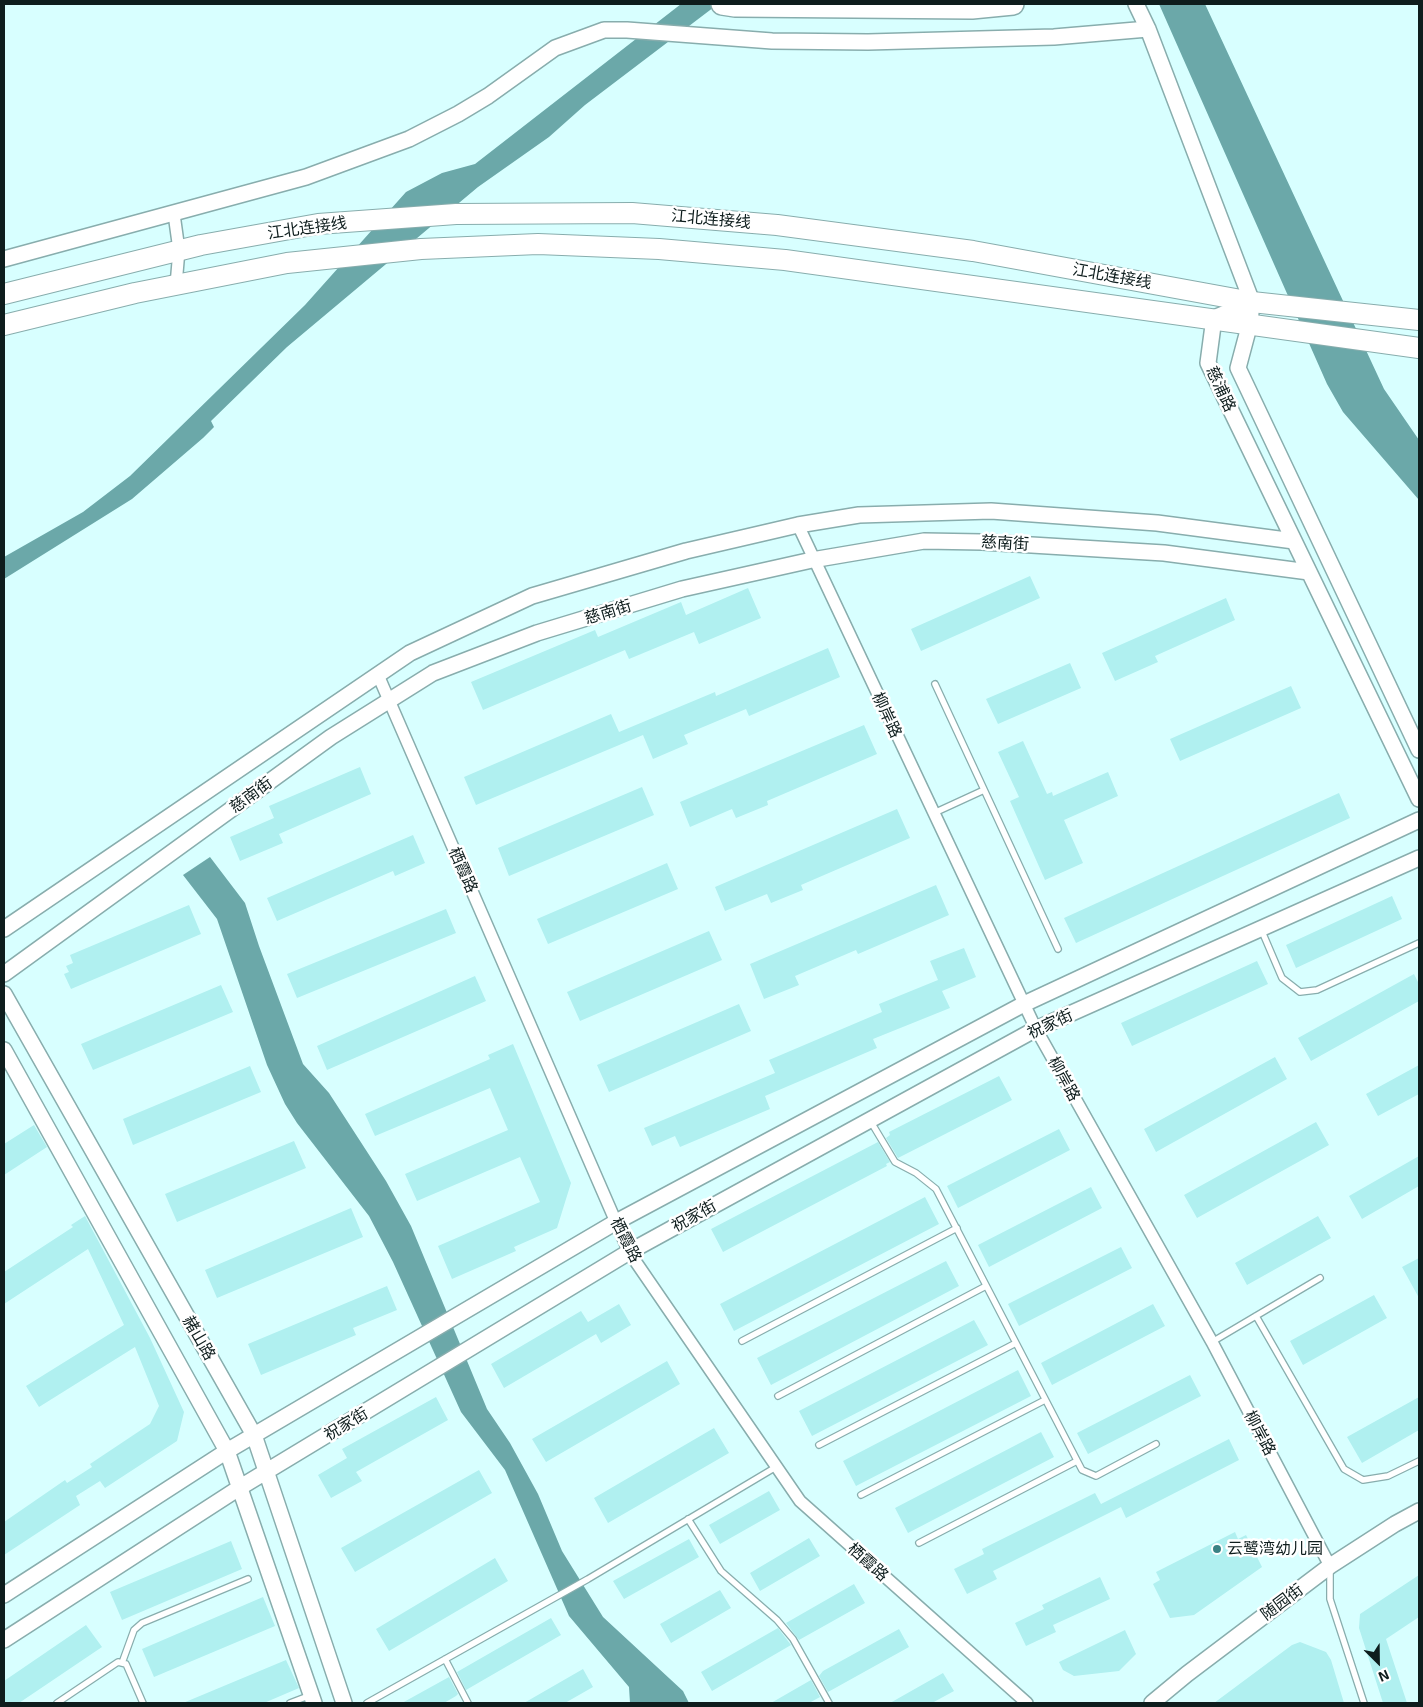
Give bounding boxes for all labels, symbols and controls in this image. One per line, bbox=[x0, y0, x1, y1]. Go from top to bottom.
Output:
street label: 江北连接线 bbox=[670, 206, 752, 232]
street label: 江北连接线 bbox=[266, 213, 348, 243]
street label: 江北连接线 bbox=[1071, 260, 1153, 292]
street label: 慈浦路 bbox=[1202, 363, 1240, 415]
street label: 慈南街 bbox=[981, 532, 1029, 554]
street label: 慈南街 bbox=[582, 596, 634, 628]
street label: 柳岸路 bbox=[868, 689, 906, 741]
street label: 慈南街 bbox=[226, 773, 276, 817]
street label: 栖霞路 bbox=[444, 844, 482, 896]
street label: 祝家街 bbox=[1024, 1005, 1076, 1043]
street label: 柳岸路 bbox=[1044, 1053, 1084, 1105]
street label: 祝家街 bbox=[668, 1196, 720, 1236]
street label: 栖霞路 bbox=[607, 1214, 645, 1266]
street label: 赭山路 bbox=[179, 1312, 219, 1364]
street label: 祝家街 bbox=[320, 1403, 372, 1445]
street label: 柳岸路 bbox=[1240, 1407, 1280, 1459]
street label: 栖霞路 bbox=[844, 1539, 892, 1585]
place label: 云鹭湾幼儿园 bbox=[1227, 1539, 1323, 1559]
marker: 云鹭湾幼儿园 bbox=[1211, 1543, 1223, 1555]
street label: 随园街 bbox=[1257, 1580, 1307, 1624]
north arrow bbox=[1353, 1637, 1403, 1687]
text: N bbox=[1376, 1666, 1392, 1686]

